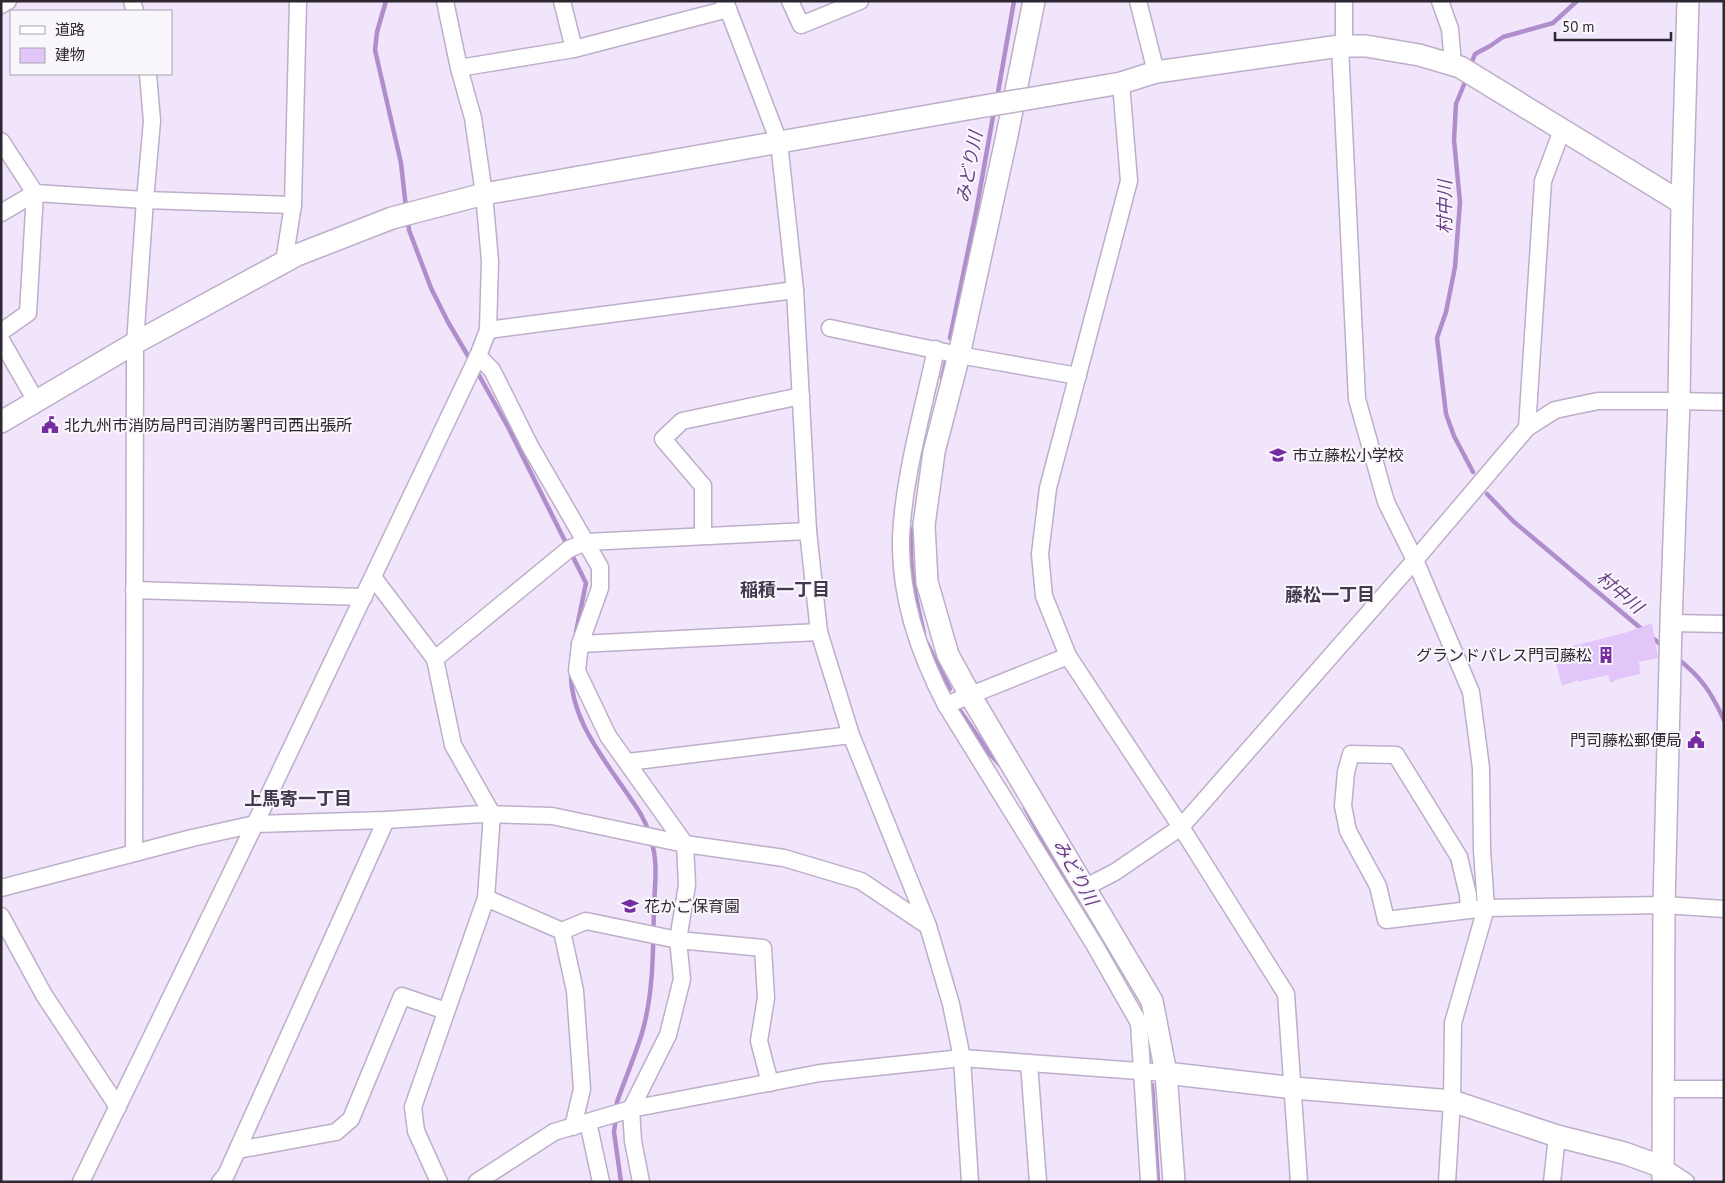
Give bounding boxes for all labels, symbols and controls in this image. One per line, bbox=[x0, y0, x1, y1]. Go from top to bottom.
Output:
legend bbox=[10, 10, 172, 75]
scale bar bbox=[1555, 10, 1671, 42]
text: 50 m bbox=[1562, 17, 1595, 36]
text: 道路 bbox=[55, 20, 85, 39]
text: 建物 bbox=[55, 45, 85, 64]
water label: みどり川 bbox=[951, 128, 988, 205]
water label: 村中川 bbox=[1433, 178, 1456, 234]
public building icon: 北九州市消防局門司消防署門司西出張所 bbox=[40, 415, 60, 435]
place label: 北九州市消防局門司消防署門司西出張所 bbox=[64, 415, 352, 435]
school or university icon: 市立藤松小学校 bbox=[1268, 445, 1288, 465]
place label: 市立藤松小学校 bbox=[1292, 445, 1404, 465]
water label: 村中川 bbox=[1592, 566, 1650, 619]
district label: 稲積一丁目 bbox=[740, 578, 830, 601]
district label: 藤松一丁目 bbox=[1285, 583, 1375, 606]
place label: グランドパレス門司藤松 bbox=[1416, 645, 1592, 665]
building icon: グランドパレス門司藤松 bbox=[1596, 645, 1616, 665]
place label: 門司藤松郵便局 bbox=[1570, 730, 1682, 750]
public building icon: 門司藤松郵便局 bbox=[1686, 730, 1706, 750]
district label: 上馬寄一丁目 bbox=[244, 787, 352, 810]
water label: みどり川 bbox=[1048, 835, 1104, 911]
school or university icon: 花かご保育園 bbox=[620, 896, 640, 916]
place label: 花かご保育園 bbox=[644, 896, 740, 916]

